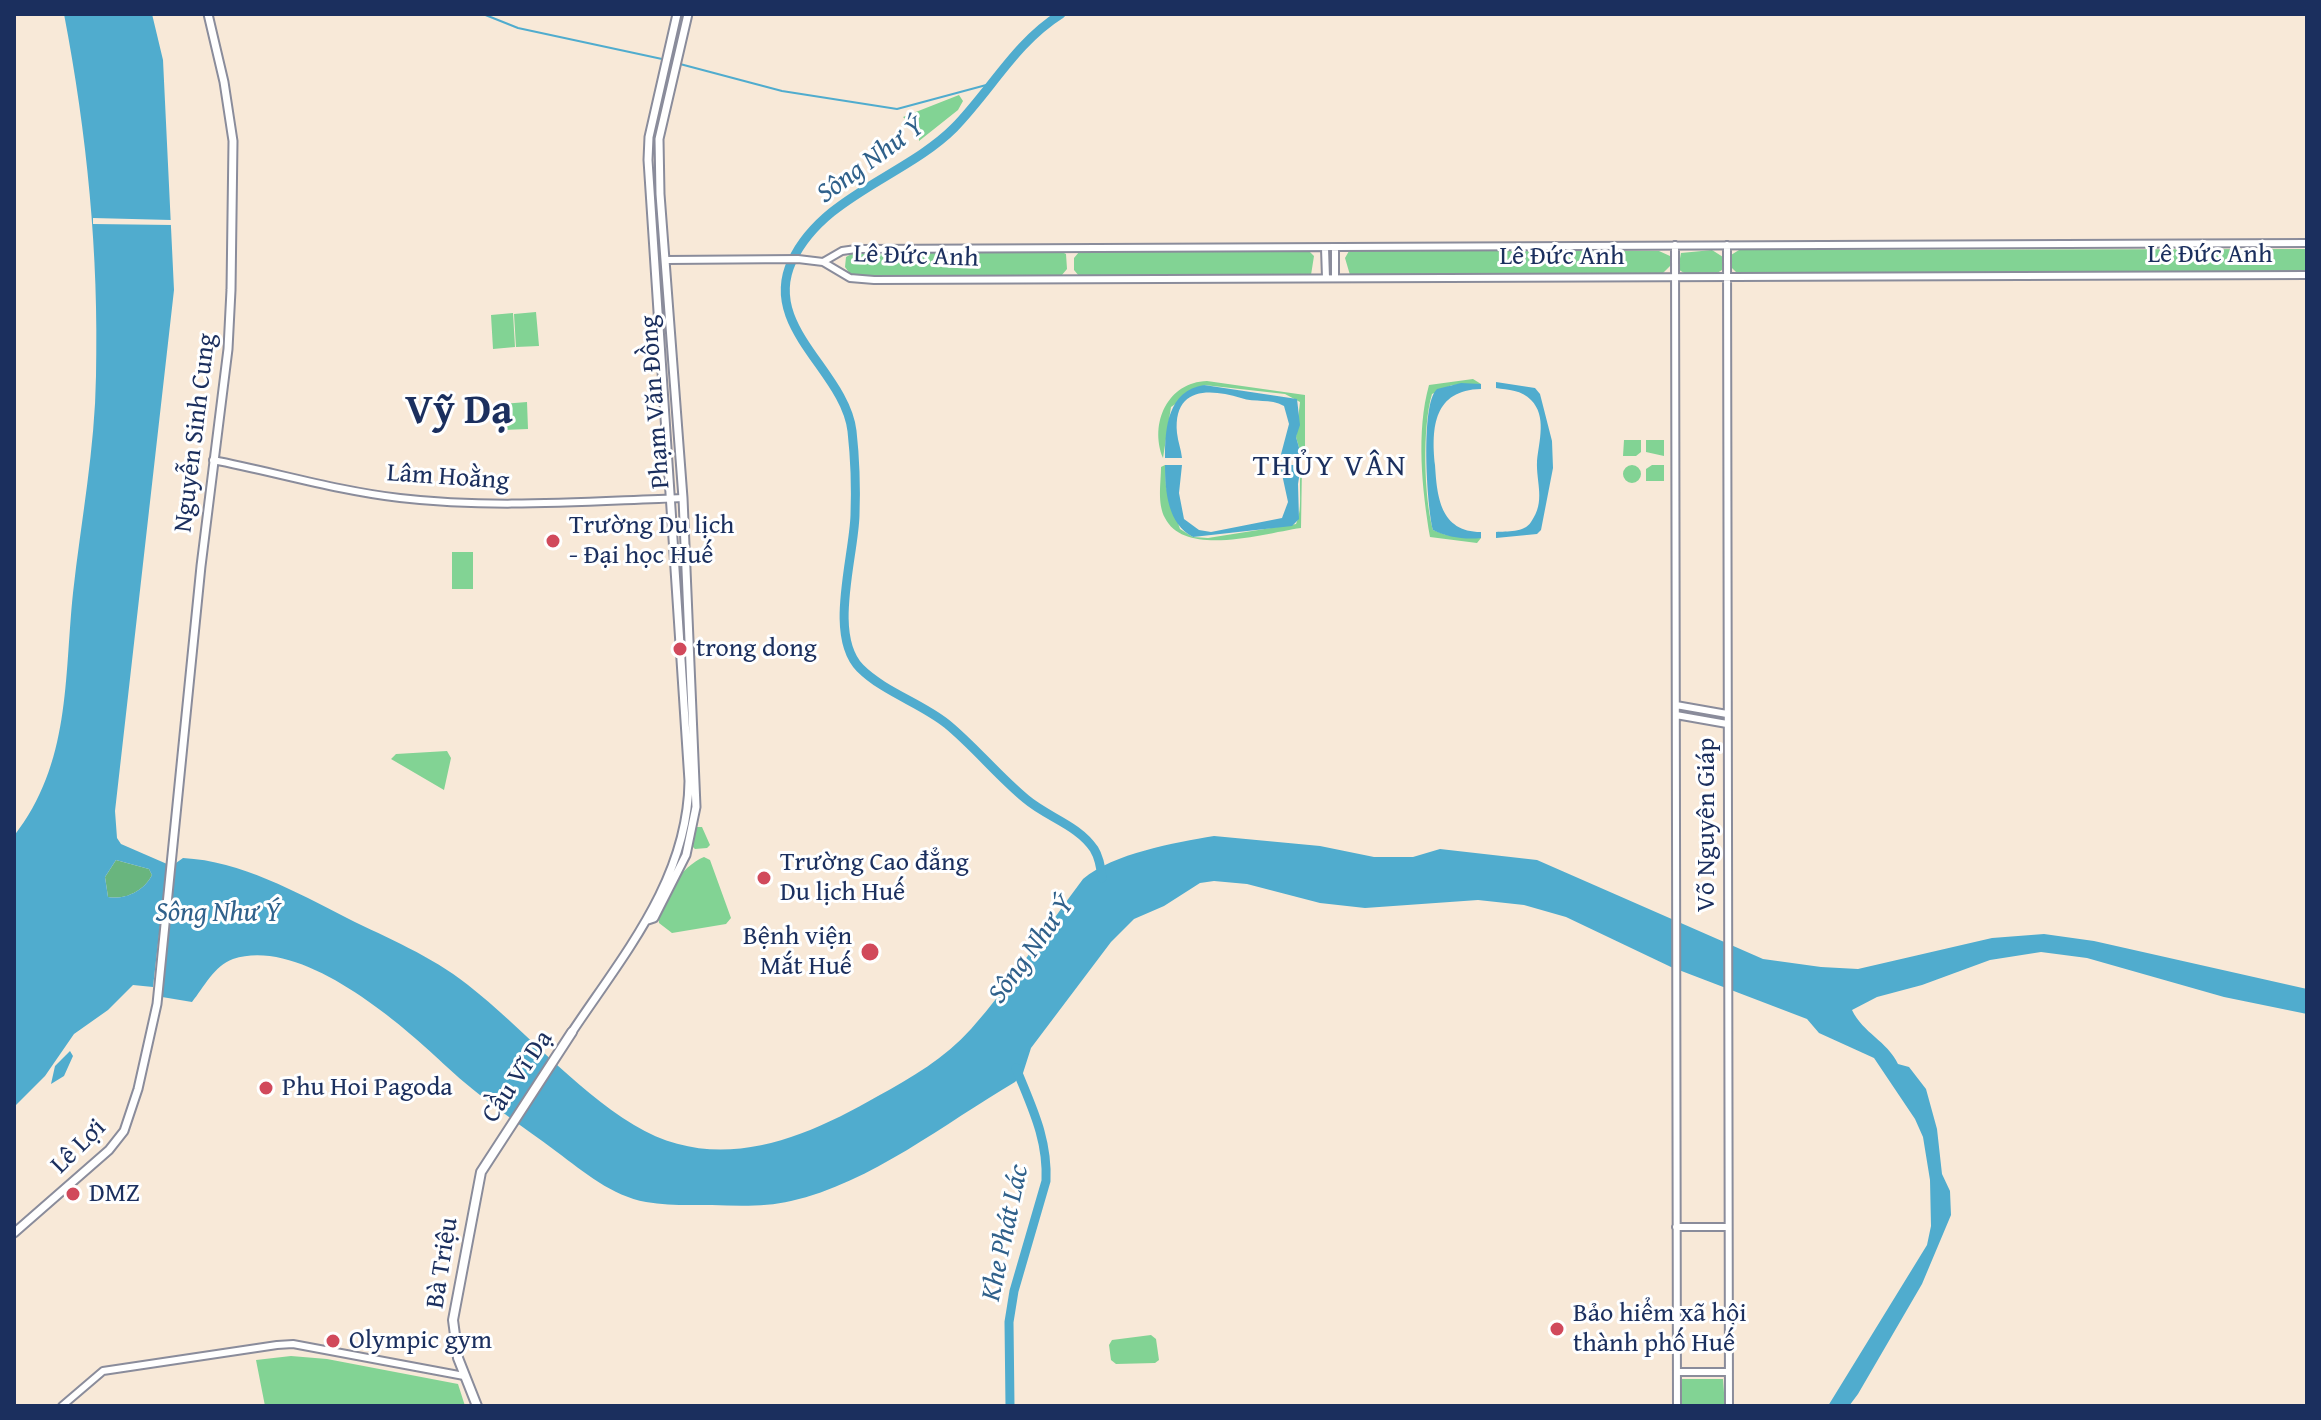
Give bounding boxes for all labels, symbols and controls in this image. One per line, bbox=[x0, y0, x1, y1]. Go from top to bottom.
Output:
water label: Sông Như Ý bbox=[810, 111, 932, 211]
street label: Lê Đức Anh bbox=[853, 239, 979, 275]
street label: Lê Đức Anh bbox=[2147, 239, 2273, 271]
street label: Lê Đức Anh bbox=[1499, 241, 1625, 273]
street label: Phạm Văn Đồng bbox=[634, 314, 678, 490]
street label: Nguyễn Sinh Cung bbox=[168, 332, 224, 534]
district label: Vỹ Dạ bbox=[405, 387, 513, 437]
district label: THỦY VÂN bbox=[1253, 449, 1407, 485]
street label: Lâm Hoằng bbox=[386, 458, 510, 498]
place label: Trường Du lịch - Đại học Huế bbox=[569, 510, 734, 572]
marker: Trường Du lịch - Đại học Huế bbox=[544, 532, 562, 550]
place label: trong dong bbox=[696, 633, 817, 665]
marker: trong dong bbox=[671, 640, 689, 658]
street label: Võ Nguyên Giáp bbox=[1691, 738, 1723, 912]
place label: Trường Cao đẳng Du lịch Huế bbox=[780, 847, 969, 908]
marker: Trường Cao đẳng Du lịch Huế bbox=[755, 869, 773, 887]
water label: Sông Như Ý bbox=[982, 889, 1082, 1011]
water label: Sông Như Ý bbox=[155, 897, 281, 931]
place label: Bệnh viện Mắt Huế bbox=[743, 921, 852, 982]
marker: Bệnh viện Mắt Huế bbox=[859, 941, 881, 963]
street label: Cầu Vĩ Dạ bbox=[476, 1025, 560, 1129]
place label: Phu Hoi Pagoda bbox=[282, 1072, 453, 1104]
marker: Phu Hoi Pagoda bbox=[257, 1079, 275, 1097]
street label: Lê Lợi bbox=[45, 1113, 113, 1181]
water label: Khe Phát Lác bbox=[975, 1162, 1037, 1304]
place label: DMZ bbox=[89, 1178, 140, 1210]
marker: DMZ bbox=[64, 1185, 82, 1203]
street label: Bà Triệu bbox=[420, 1215, 466, 1311]
place label: Bảo hiểm xã hội thành phố Huế bbox=[1573, 1298, 1747, 1360]
marker: Bảo hiểm xã hội thành phố Huế bbox=[1548, 1320, 1566, 1338]
place label: Olympic gym bbox=[349, 1325, 492, 1357]
marker: Olympic gym bbox=[324, 1332, 342, 1350]

